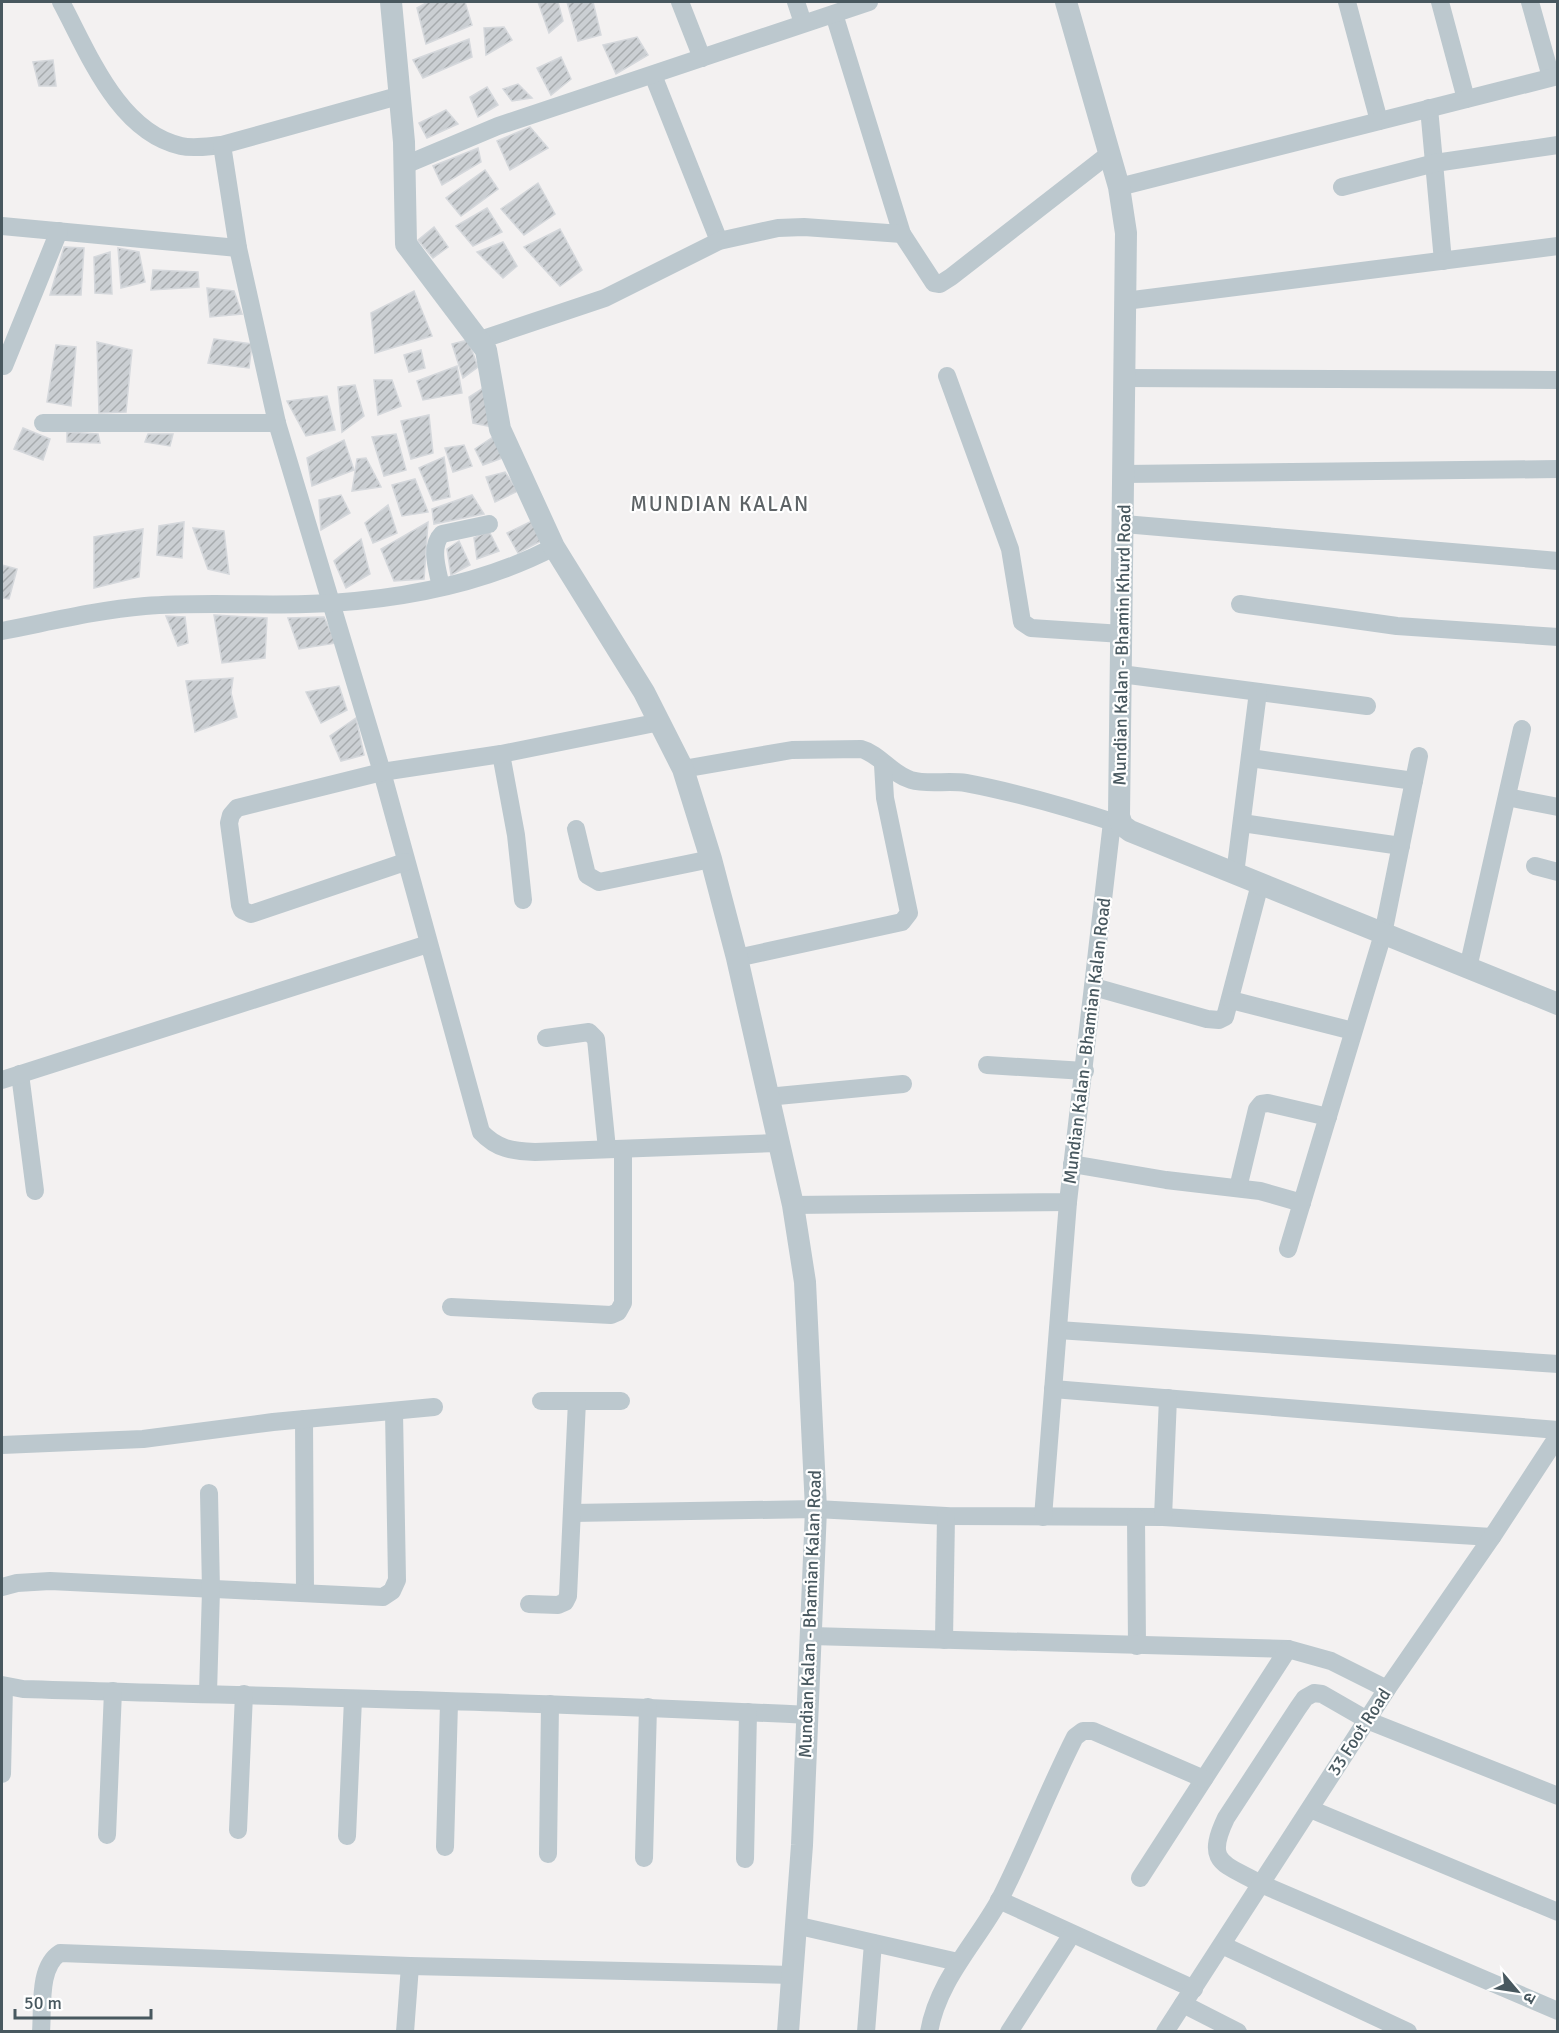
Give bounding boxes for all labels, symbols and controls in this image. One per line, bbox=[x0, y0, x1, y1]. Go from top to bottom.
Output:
district label: MUNDIAN KALAN bbox=[630, 491, 810, 517]
street label: Mundian Kalan - Bhamin Khurd Road bbox=[1109, 504, 1135, 786]
street label: Mundian Kalan - Bhamian Kalan Road bbox=[1059, 897, 1115, 1185]
street label: Mundian Kalan - Bhamian Kalan Road bbox=[794, 1470, 826, 1758]
street label: 33 Foot Road bbox=[1323, 1684, 1395, 1780]
north arrow bbox=[1487, 1961, 1547, 2021]
scale bar bbox=[15, 1982, 152, 2020]
text: उ bbox=[1518, 1989, 1540, 2007]
text: 50 m bbox=[24, 1992, 62, 2014]

